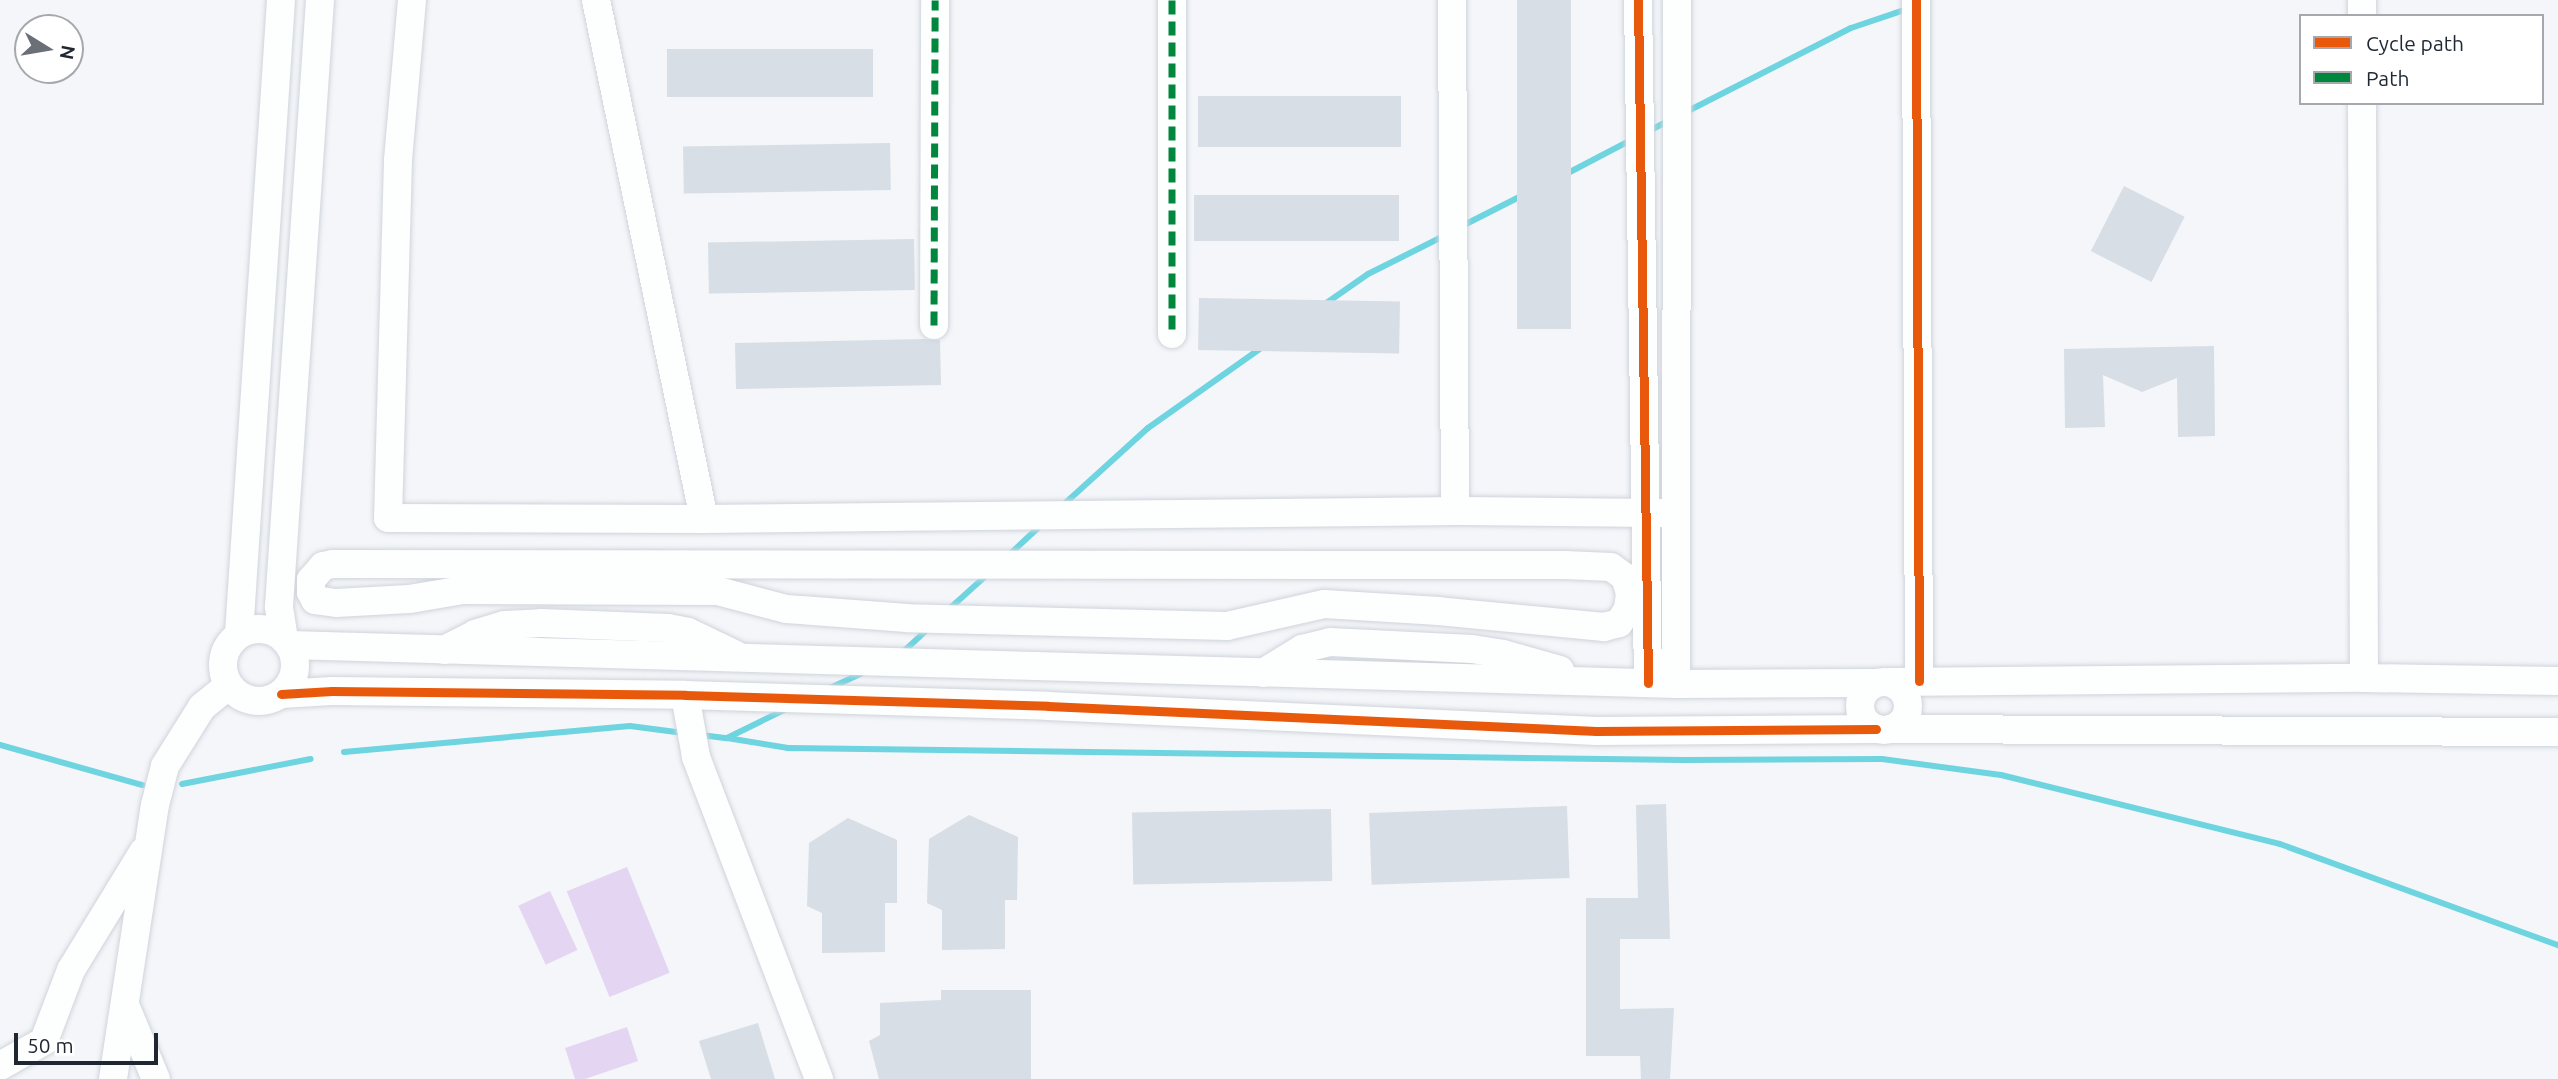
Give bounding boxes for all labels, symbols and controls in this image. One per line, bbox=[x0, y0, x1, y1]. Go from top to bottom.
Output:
north arrow bbox=[14, 14, 84, 84]
legend bbox=[2299, 14, 2544, 105]
text: Cycle path bbox=[2366, 31, 2464, 55]
text: N bbox=[55, 44, 80, 62]
text: Path bbox=[2366, 66, 2409, 90]
scale bar bbox=[18, 1020, 161, 1064]
text: 50 m bbox=[27, 1033, 74, 1057]

